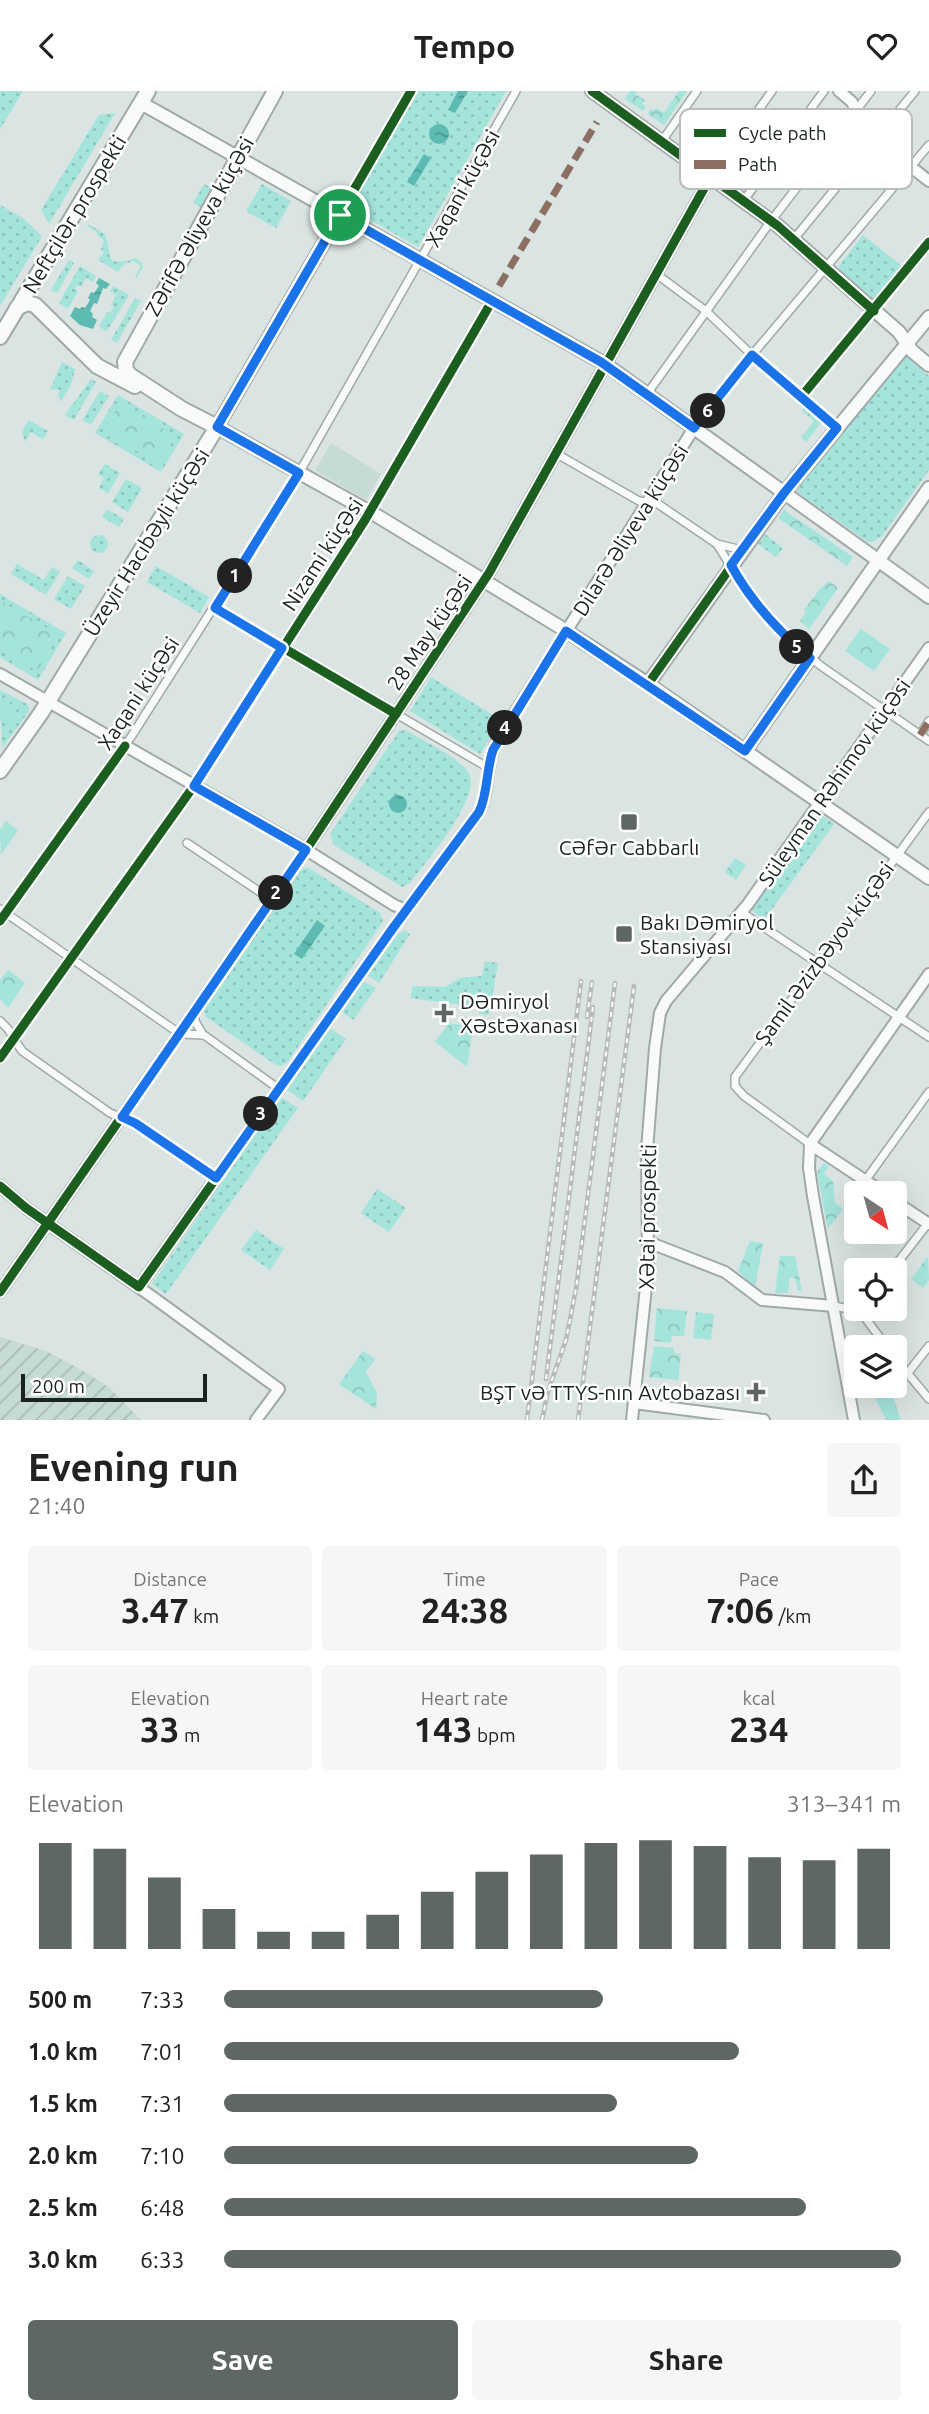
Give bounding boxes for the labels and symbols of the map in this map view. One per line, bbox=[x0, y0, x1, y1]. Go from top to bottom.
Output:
legend bbox=[680, 109, 912, 189]
text: Cycle path bbox=[738, 122, 827, 144]
street label: Xaqani küçəsi bbox=[420, 125, 504, 251]
street label: Neftçilər prospekti bbox=[17, 131, 131, 297]
street label: Zərifə Əliyeva küçəsi bbox=[140, 132, 258, 320]
text: Path bbox=[738, 153, 777, 175]
pin bbox=[310, 185, 370, 245]
pin: 6 bbox=[690, 393, 726, 429]
street label: Dilarə Əliyeva küçəsi bbox=[567, 440, 693, 620]
street label: Üzeyir Hacıbəyli küçəsi bbox=[78, 444, 214, 640]
street label: Nizami küçəsi bbox=[277, 493, 367, 615]
pin: 1 bbox=[218, 559, 252, 594]
street label: 28 May küçəsi bbox=[382, 570, 476, 694]
pin: 5 bbox=[780, 629, 814, 665]
street label: Xaqani küçəsi bbox=[93, 632, 183, 754]
street label: Süleyman Rəhimov küçəsi bbox=[753, 674, 915, 890]
pin: 4 bbox=[488, 711, 522, 745]
marker: Cəfər Cabbarlı bbox=[619, 812, 639, 832]
place label: Cəfər Cabbarlı bbox=[559, 835, 699, 859]
street label: Şamil Əzizbəyov küçəsi bbox=[750, 857, 898, 1049]
pin: 2 bbox=[258, 875, 294, 911]
place label: Bakı Dəmiryol Stansiyası bbox=[640, 910, 774, 958]
marker: Bakı Dəmiryol Stansiyası bbox=[614, 924, 634, 944]
place label: Dəmiryol Xəstəxanası bbox=[460, 989, 578, 1037]
marker: Dəmiryol Xəstəxanası bbox=[434, 1003, 454, 1023]
pin: 3 bbox=[244, 1097, 278, 1131]
street label: Xətai prospekti bbox=[634, 1144, 660, 1290]
north arrow bbox=[844, 1181, 906, 1244]
scale bar bbox=[21, 1371, 206, 1403]
place label: BŞT və TTYS-nın Avtobazası bbox=[480, 1380, 740, 1404]
marker: BŞT və TTYS-nın Avtobazası bbox=[746, 1382, 766, 1402]

